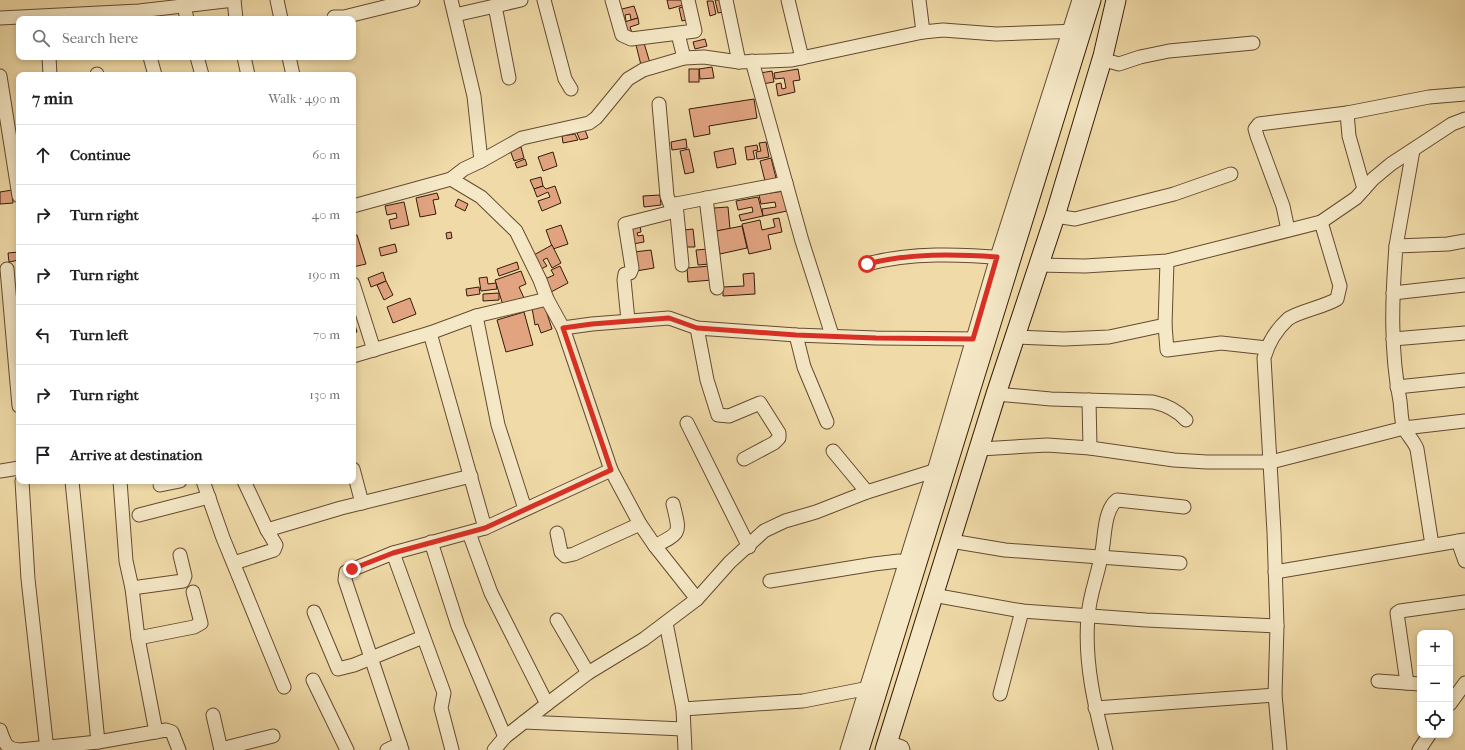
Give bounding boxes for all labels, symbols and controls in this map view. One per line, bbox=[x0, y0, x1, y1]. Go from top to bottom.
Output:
search box bbox=[16, 16, 356, 60]
icon: search bbox=[30, 27, 52, 49]
text: Search here bbox=[62, 29, 138, 47]
text: 7 min bbox=[32, 88, 73, 108]
text: Walk · 490 m bbox=[268, 91, 340, 106]
icon: ahead bbox=[32, 144, 54, 166]
text: Continue bbox=[70, 146, 130, 164]
text: 60 m bbox=[312, 147, 340, 162]
icon: right bbox=[32, 204, 54, 226]
text: Turn right bbox=[70, 206, 139, 224]
text: 40 m bbox=[312, 207, 340, 222]
route start bbox=[858, 255, 876, 273]
icon: right bbox=[32, 264, 54, 286]
text: Turn right bbox=[70, 266, 139, 284]
text: 190 m bbox=[308, 267, 340, 282]
icon: left bbox=[32, 324, 54, 346]
text: Turn left bbox=[70, 326, 128, 344]
text: 70 m bbox=[313, 327, 340, 342]
icon: right bbox=[32, 384, 54, 406]
text: Turn right bbox=[70, 386, 139, 404]
text: 130 m bbox=[309, 387, 340, 402]
icon: arrive bbox=[32, 444, 54, 466]
text: Arrive at destination bbox=[70, 446, 202, 464]
route end bbox=[343, 560, 361, 578]
map controls bbox=[1417, 630, 1453, 738]
button: + bbox=[1417, 630, 1453, 666]
button: − bbox=[1417, 666, 1453, 702]
button: locate bbox=[1417, 702, 1453, 738]

